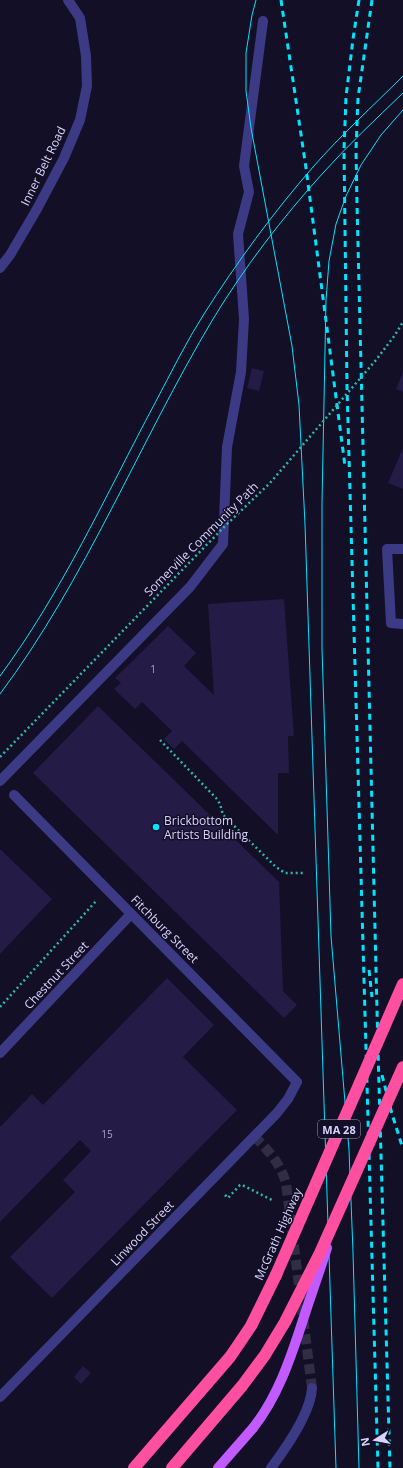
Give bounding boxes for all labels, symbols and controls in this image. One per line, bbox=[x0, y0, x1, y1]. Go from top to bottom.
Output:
street label: Inner Belt Road bbox=[16, 123, 70, 209]
street label: Somerville Community Path bbox=[140, 478, 262, 600]
house number: 1 bbox=[150, 662, 156, 676]
place label: Brickbottom Artists Building bbox=[164, 812, 249, 843]
marker: Brickbottom Artists Building bbox=[151, 822, 161, 832]
street label: Fitchburg Street bbox=[127, 891, 203, 967]
street label: Chestnut Street bbox=[20, 937, 92, 1013]
road number: MA 28 bbox=[318, 1120, 360, 1138]
house number: 15 bbox=[101, 1127, 113, 1141]
street label: McGrath Highway bbox=[250, 1184, 306, 1283]
street label: Linwood Street bbox=[107, 1197, 177, 1269]
north arrow bbox=[355, 1420, 395, 1460]
text: N bbox=[356, 1436, 373, 1448]

